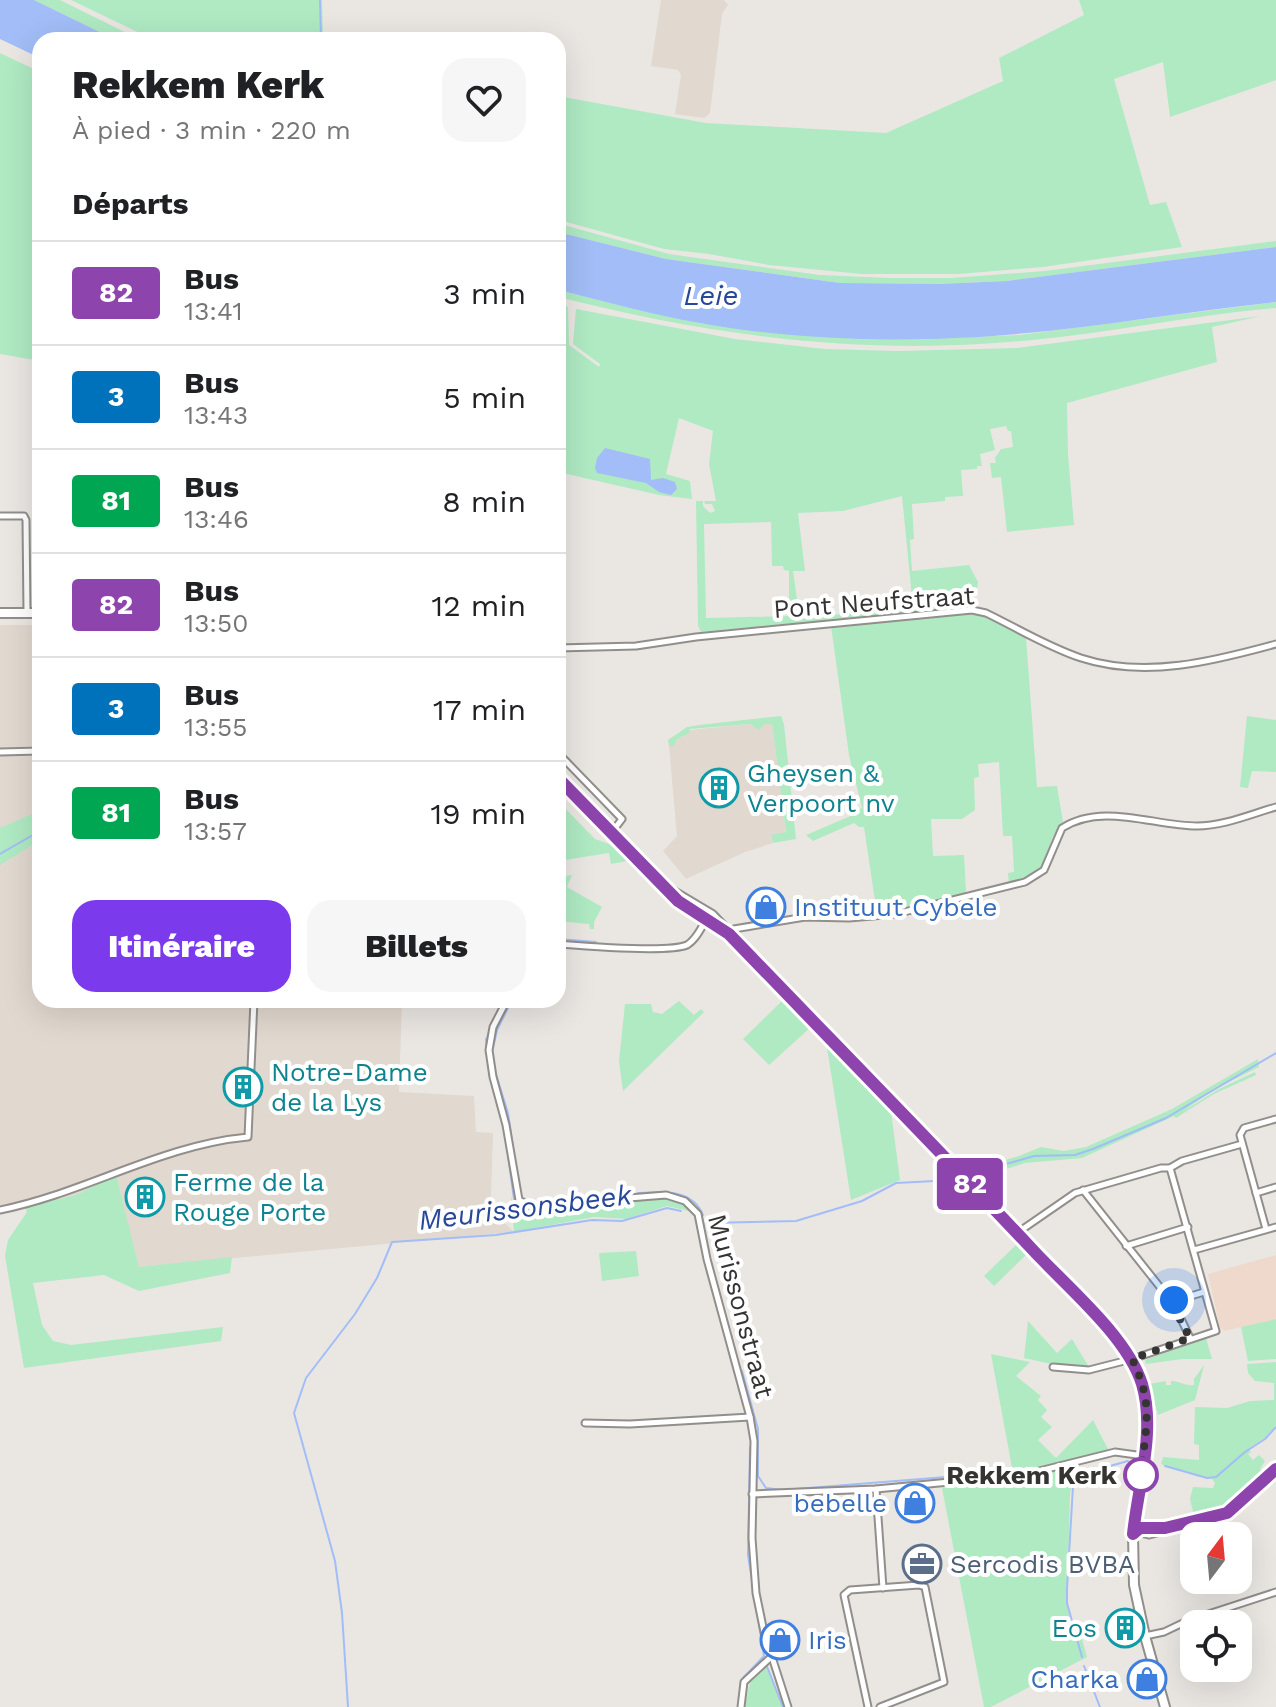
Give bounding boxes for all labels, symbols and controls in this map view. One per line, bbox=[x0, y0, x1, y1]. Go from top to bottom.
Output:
button: heart bbox=[442, 58, 526, 142]
text: Rekkem Kerk bbox=[72, 63, 324, 107]
text: À pied · 3 min · 220 m bbox=[72, 115, 351, 145]
text: Départs bbox=[72, 186, 189, 221]
text: Bus bbox=[184, 261, 239, 296]
text: 82 bbox=[99, 276, 133, 309]
text: 3 min bbox=[443, 276, 526, 311]
water label: Leie bbox=[683, 279, 739, 312]
text: 13:41 bbox=[184, 296, 243, 326]
text: Bus bbox=[184, 365, 239, 400]
text: 3 bbox=[108, 380, 124, 413]
text: 5 min bbox=[443, 380, 526, 415]
text: 13:43 bbox=[184, 400, 248, 430]
text: Bus bbox=[184, 469, 239, 504]
text: 81 bbox=[101, 484, 131, 517]
text: 8 min bbox=[442, 484, 526, 519]
text: 13:46 bbox=[184, 504, 249, 534]
text: Bus bbox=[184, 573, 239, 608]
street label: Pont Neufstraat bbox=[772, 580, 976, 624]
text: 82 bbox=[99, 588, 133, 621]
text: 12 min bbox=[431, 588, 526, 623]
text: 13:50 bbox=[184, 608, 248, 638]
text: Bus bbox=[184, 677, 239, 712]
text: 3 bbox=[108, 692, 124, 725]
text: 17 min bbox=[433, 692, 526, 727]
text: 13:55 bbox=[184, 712, 247, 742]
place label: Gheysen & Verpoort nv bbox=[747, 758, 895, 818]
building icon: Gheysen & Verpoort nv bbox=[698, 767, 740, 809]
text: Bus bbox=[184, 781, 239, 816]
text: 81 bbox=[101, 796, 131, 829]
text: 19 min bbox=[430, 796, 526, 831]
text: 13:57 bbox=[184, 816, 247, 846]
shop icon: Instituut Cybele bbox=[745, 886, 787, 928]
place label: Instituut Cybele bbox=[794, 892, 997, 922]
button: Itinéraire bbox=[72, 900, 291, 992]
button: Billets bbox=[307, 900, 526, 992]
place label: Notre-Dame de la Lys bbox=[271, 1057, 428, 1117]
building icon: Notre-Dame de la Lys bbox=[222, 1066, 264, 1108]
line badge: 82 bbox=[934, 1158, 1006, 1210]
place label: Ferme de la Rouge Porte bbox=[173, 1167, 326, 1227]
text: 82 bbox=[953, 1167, 987, 1200]
building icon: Ferme de la Rouge Porte bbox=[124, 1176, 166, 1218]
water label: Meurissonsbeek bbox=[417, 1178, 634, 1237]
street label: Murissonstraat bbox=[702, 1211, 780, 1401]
your location bbox=[1154, 1280, 1194, 1320]
marker: Rekkem Kerk bbox=[1124, 1458, 1158, 1492]
place label: Rekkem Kerk bbox=[946, 1460, 1118, 1490]
shop icon: bebelle bbox=[894, 1482, 936, 1524]
place label: bebelle bbox=[793, 1488, 887, 1518]
north arrow bbox=[1180, 1522, 1252, 1594]
map controls bbox=[1180, 1522, 1252, 1682]
office icon: Sercodis BVBA bbox=[901, 1543, 943, 1585]
place label: Sercodis BVBA bbox=[950, 1549, 1135, 1579]
building icon: Eos bbox=[1104, 1607, 1146, 1649]
button: locate bbox=[1180, 1610, 1252, 1682]
place label: Eos bbox=[1052, 1613, 1097, 1643]
shop icon: Iris bbox=[759, 1619, 801, 1661]
place label: Iris bbox=[808, 1625, 847, 1655]
shop icon: Charka bbox=[1126, 1658, 1168, 1700]
place label: Charka bbox=[1031, 1664, 1119, 1694]

